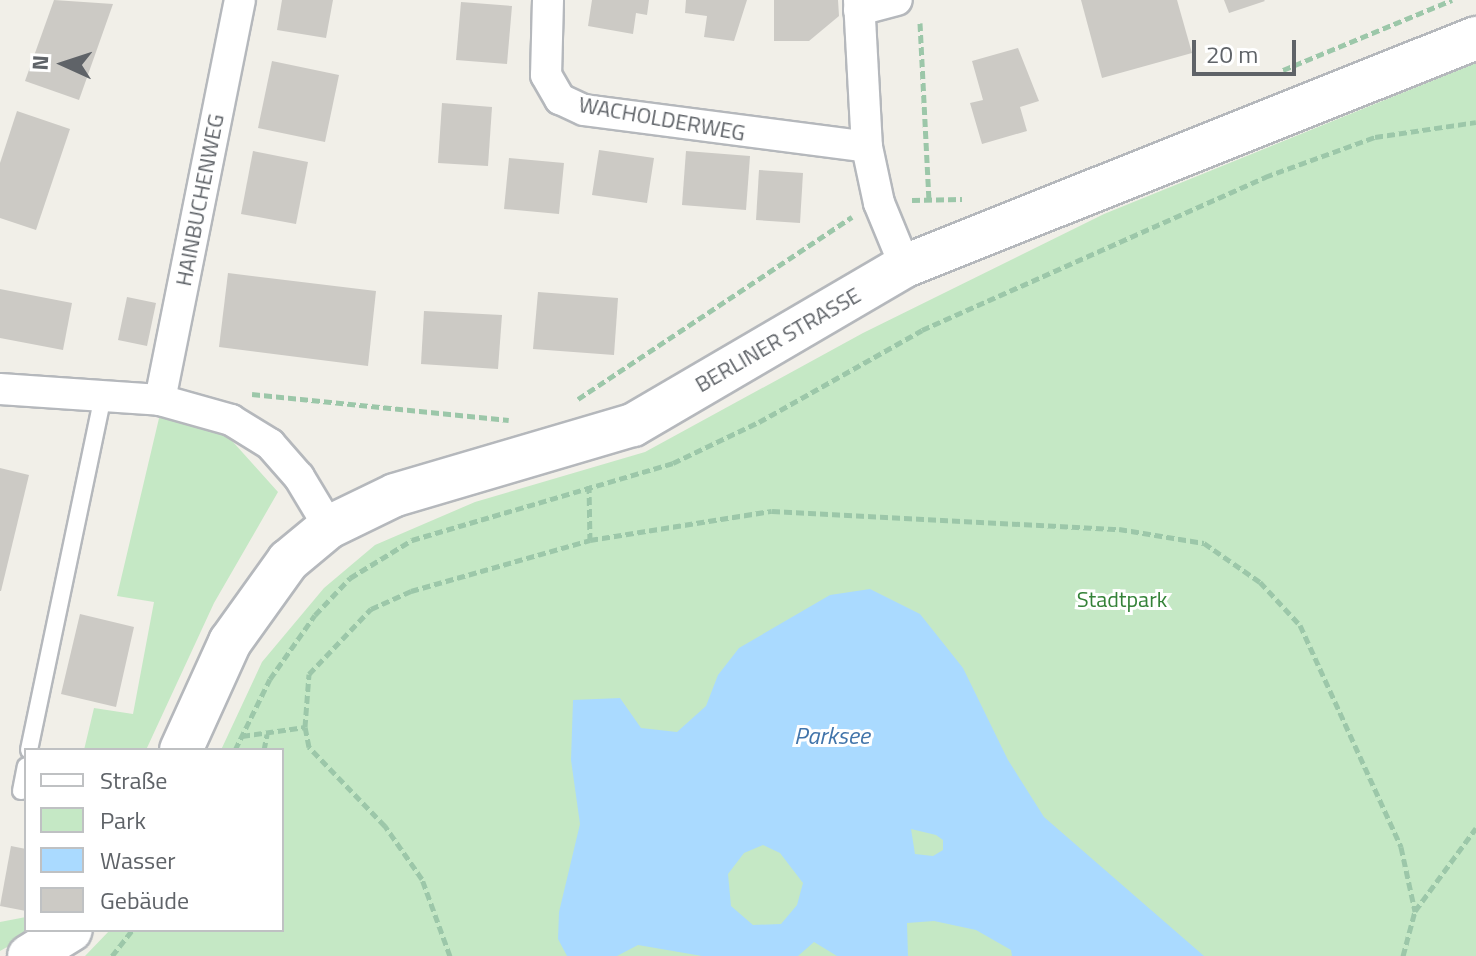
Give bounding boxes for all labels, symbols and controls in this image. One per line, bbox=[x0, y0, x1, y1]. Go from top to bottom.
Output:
north arrow bbox=[24, 24, 104, 104]
scale bar bbox=[1196, 24, 1300, 74]
text: 20 m bbox=[1206, 36, 1258, 72]
text: N bbox=[23, 54, 57, 71]
street label: WACHOLDERWEG bbox=[577, 91, 747, 147]
street label: HAINBUCHENWEG bbox=[170, 112, 230, 288]
street label: BERLINER STRASSE bbox=[691, 282, 865, 398]
park label: Stadtpark bbox=[1077, 587, 1167, 613]
water label: Parksee bbox=[794, 722, 870, 750]
legend bbox=[24, 748, 284, 932]
text: Straße bbox=[100, 762, 167, 798]
text: Park bbox=[100, 802, 146, 838]
text: Wasser bbox=[100, 842, 176, 878]
text: Gebäude bbox=[100, 882, 189, 918]

